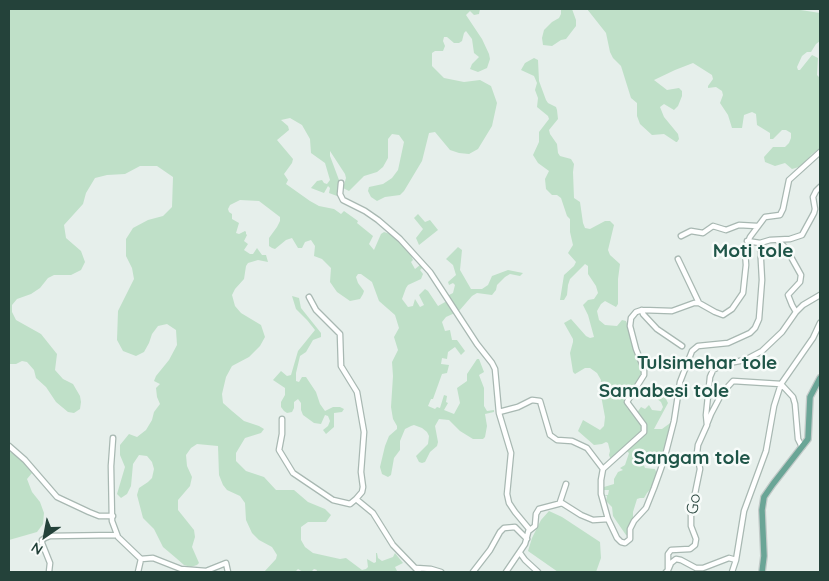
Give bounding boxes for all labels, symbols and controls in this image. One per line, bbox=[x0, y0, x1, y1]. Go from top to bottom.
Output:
district label: Moti tole bbox=[713, 240, 793, 262]
district label: Tulsimehar tole bbox=[637, 352, 777, 374]
district label: Samabesi tole bbox=[599, 380, 729, 402]
district label: Sangam tole bbox=[633, 447, 751, 469]
street label: Go bbox=[683, 492, 705, 516]
north arrow bbox=[20, 511, 70, 561]
text: N bbox=[28, 538, 46, 559]

